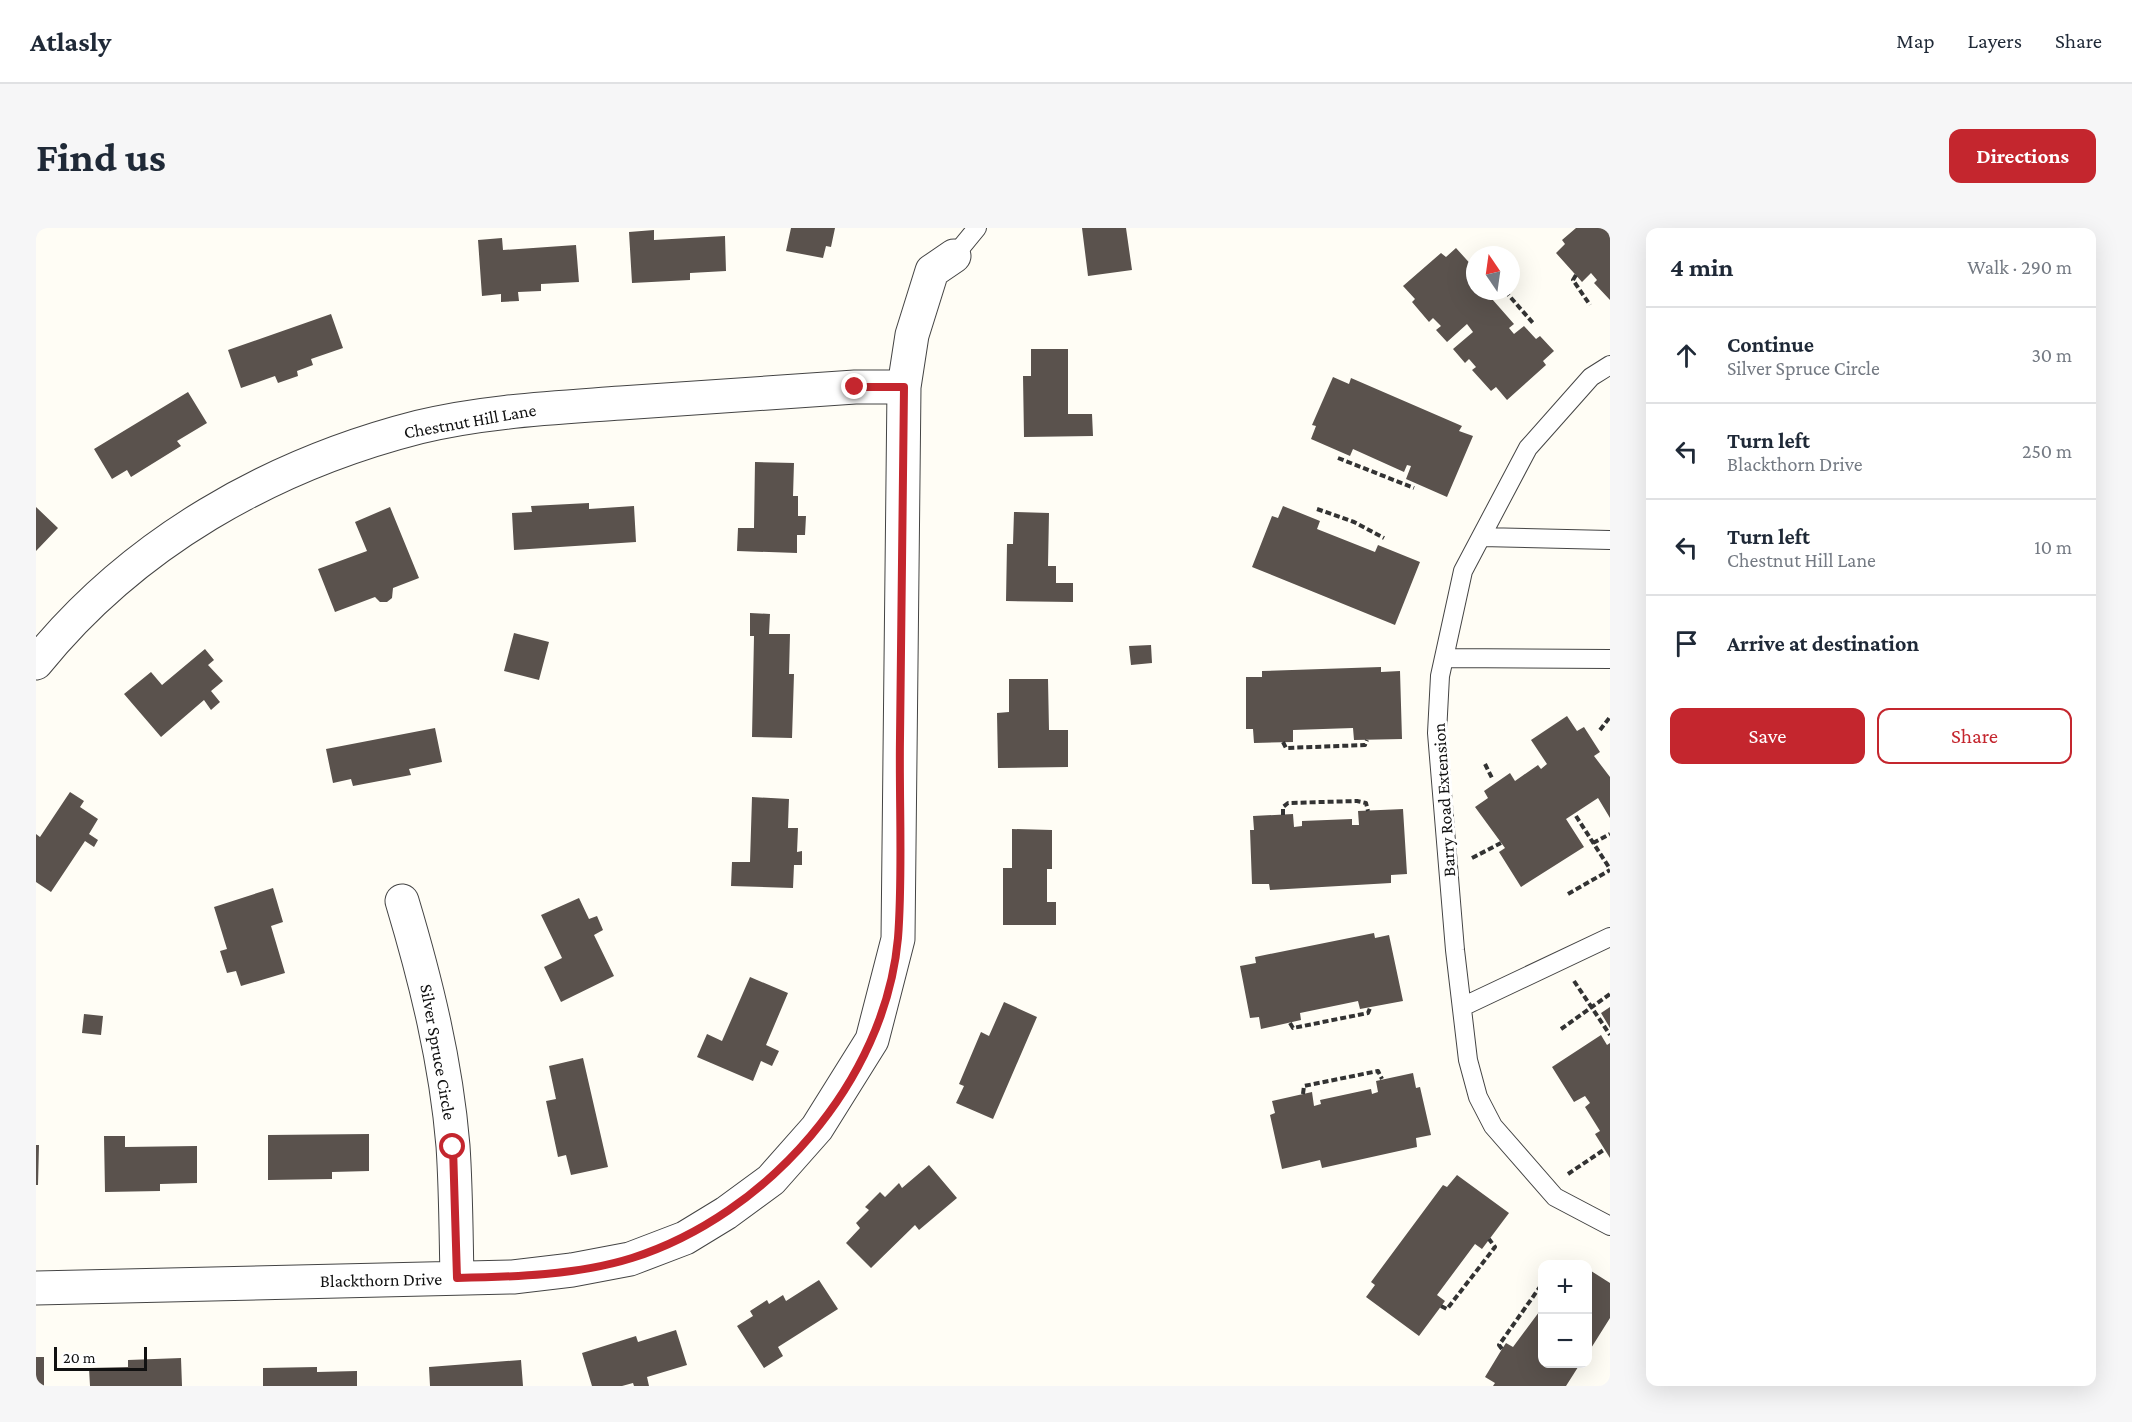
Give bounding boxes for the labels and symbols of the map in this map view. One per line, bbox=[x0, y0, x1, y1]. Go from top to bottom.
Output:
north arrow bbox=[1466, 246, 1520, 300]
route end bbox=[841, 373, 867, 399]
street label: Chestnut Hill Lane bbox=[402, 400, 538, 442]
street label: Barry Road Extension bbox=[1429, 722, 1459, 878]
street label: Silver Spruce Circle bbox=[416, 983, 460, 1122]
route start bbox=[439, 1133, 465, 1159]
street label: Blackthorn Drive bbox=[320, 1269, 442, 1291]
scale bar bbox=[54, 1344, 147, 1372]

